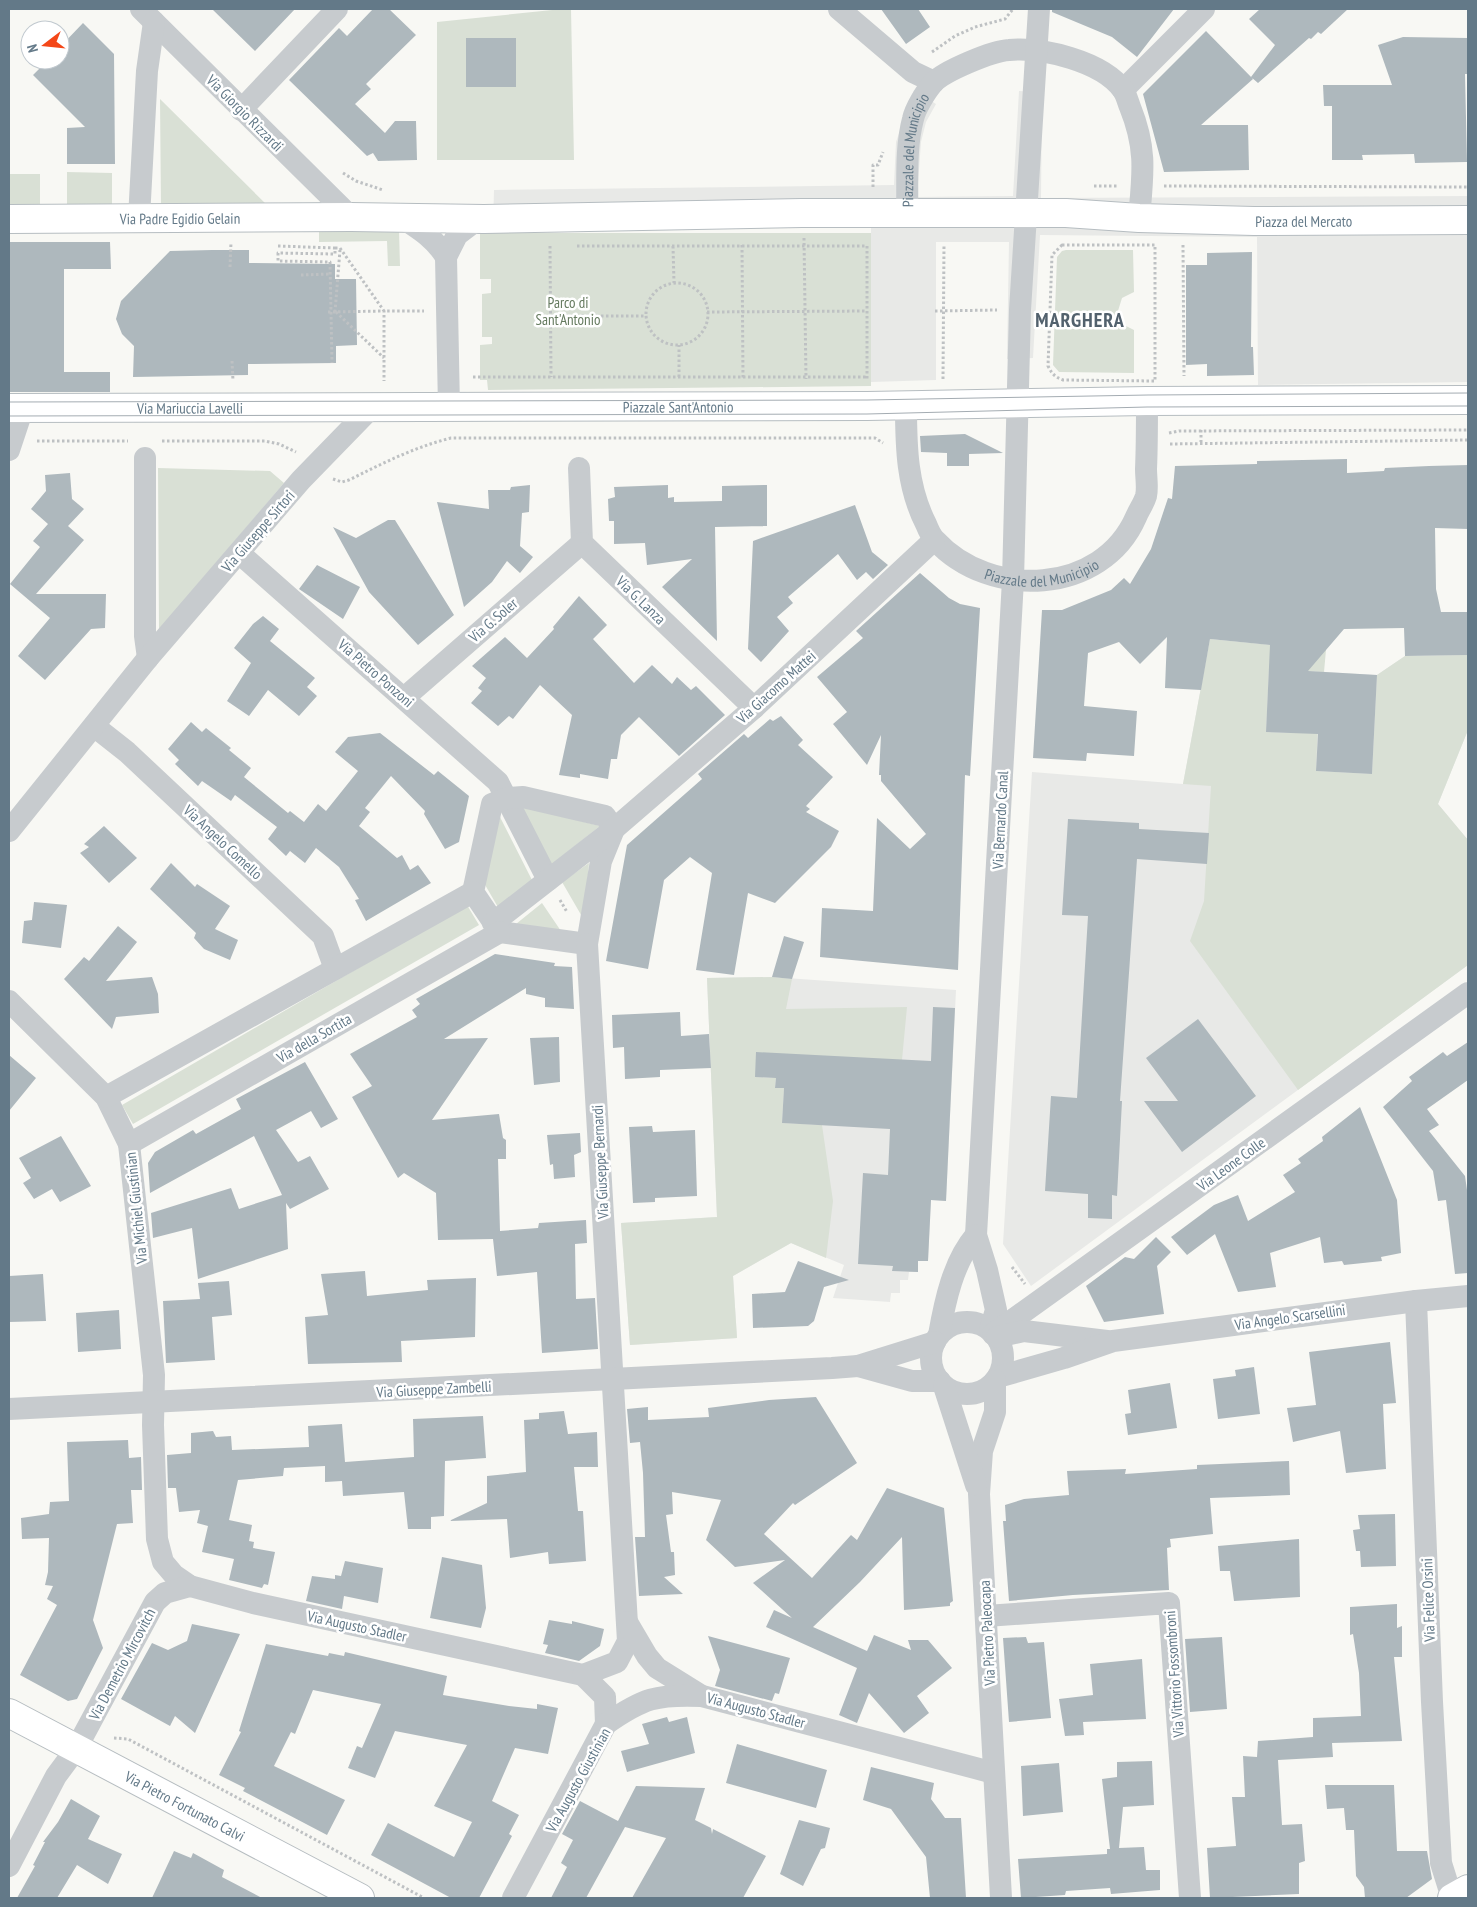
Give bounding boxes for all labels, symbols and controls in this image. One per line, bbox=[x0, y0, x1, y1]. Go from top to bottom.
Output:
north arrow bbox=[20, 20, 70, 70]
text: N bbox=[23, 42, 42, 55]
street label: Via Giorgio Rizzardi bbox=[202, 70, 287, 155]
street label: Piazzale del Municipio bbox=[898, 89, 933, 207]
street label: Via Padre Egidio Gelain bbox=[119, 208, 240, 228]
street label: Piazza del Mercato bbox=[1255, 211, 1352, 230]
park label: Parco di Sant'Antonio bbox=[536, 293, 600, 329]
district label: MARGHERA bbox=[1035, 307, 1125, 333]
street label: Piazzale Sant'Antonio bbox=[623, 397, 733, 416]
street label: Via Mariuccia Lavelli bbox=[136, 398, 243, 417]
street label: Via Giuseppe Sirtori bbox=[217, 486, 299, 577]
street label: Piazzale del Municipio bbox=[982, 554, 1102, 590]
street label: Via G. Lanza bbox=[612, 571, 670, 628]
street label: Via G. Soler bbox=[464, 593, 522, 647]
street label: Via Pietro Ponzoni bbox=[333, 634, 418, 711]
street label: Via Giacomo Mattei bbox=[732, 646, 820, 728]
street label: Via Bernardo Canal bbox=[988, 770, 1012, 871]
street label: Via Angelo Comello bbox=[179, 800, 266, 883]
street label: Via della Sortita bbox=[272, 1009, 355, 1068]
street label: Via Giuseppe Bernardi bbox=[588, 1105, 613, 1220]
street label: Via Leone Colle bbox=[1192, 1133, 1269, 1196]
street label: Via Michiel Giustinian bbox=[121, 1151, 151, 1266]
street label: Via Angelo Scarsellini bbox=[1232, 1300, 1347, 1334]
street label: Via Giuseppe Zambelli bbox=[375, 1377, 492, 1402]
street label: Via Felice Orsini bbox=[1417, 1558, 1439, 1643]
street label: Via Pietro Paleocapa bbox=[975, 1580, 999, 1687]
street label: Via Demetrio Mircovitch bbox=[84, 1605, 159, 1724]
street label: Via Augusto Stadler bbox=[305, 1606, 409, 1646]
street label: Via Vittorio Fossombroni bbox=[1160, 1610, 1188, 1739]
street label: Via Augusto Stadler bbox=[704, 1687, 808, 1732]
street label: Via Augusto Giustinian bbox=[541, 1725, 615, 1836]
street label: Via Pietro Fortunato Calvi bbox=[121, 1766, 248, 1845]

